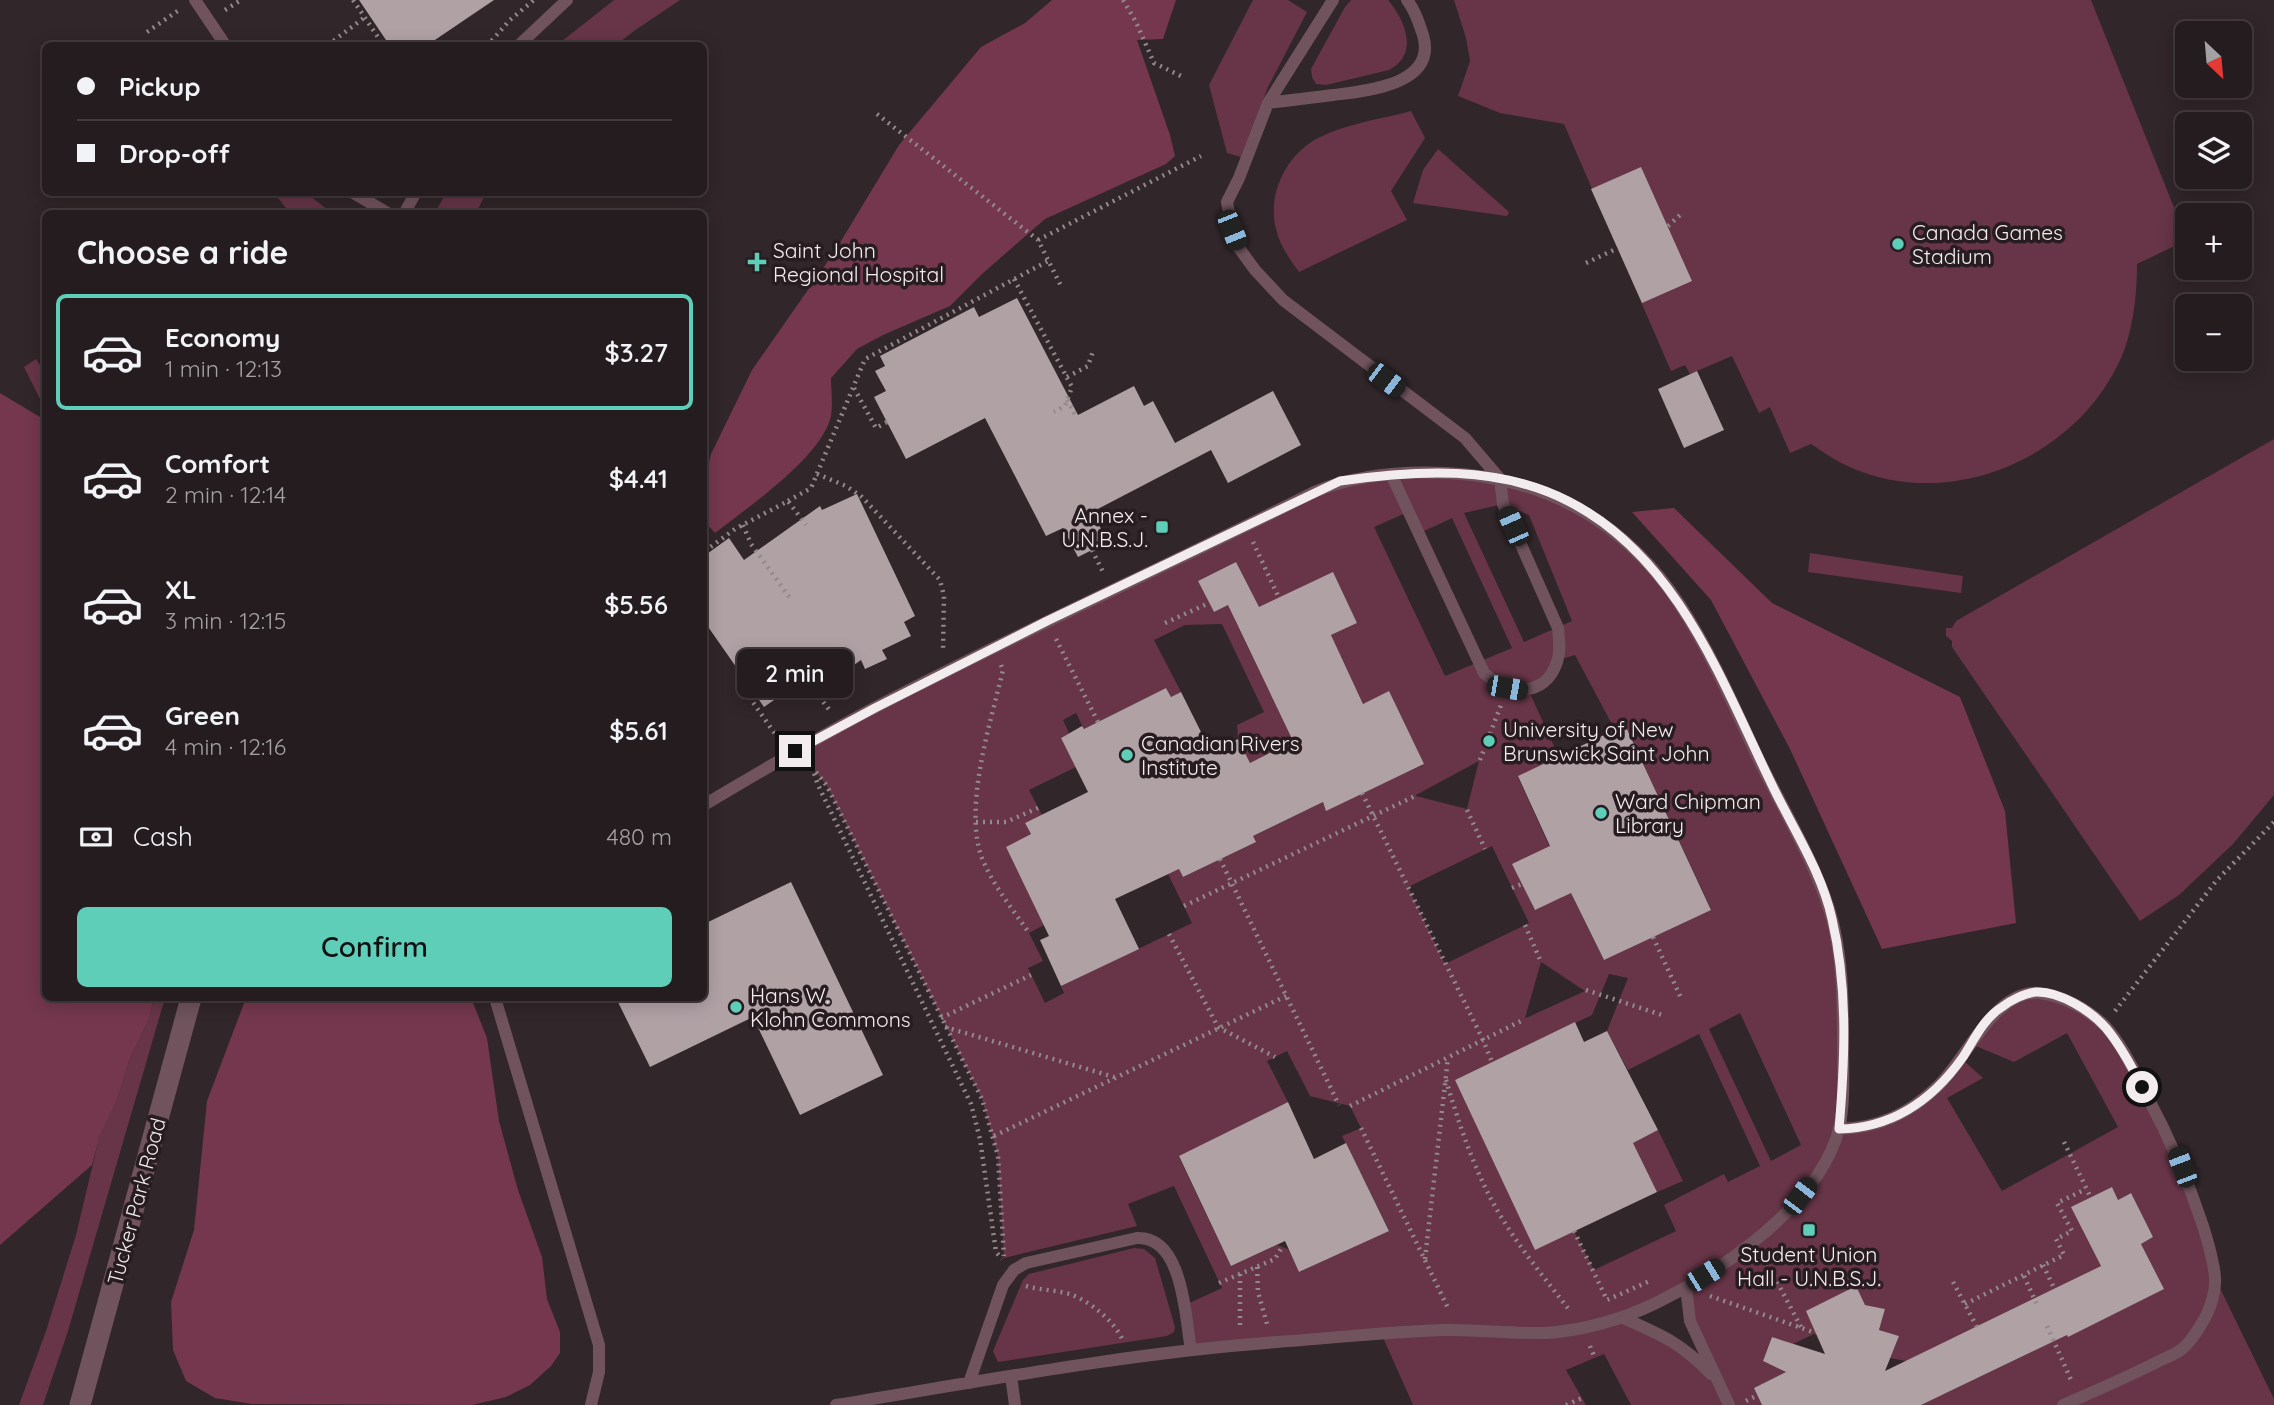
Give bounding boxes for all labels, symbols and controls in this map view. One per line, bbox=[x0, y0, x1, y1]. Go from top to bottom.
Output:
north arrow bbox=[2175, 21, 2252, 98]
map controls bbox=[2175, 21, 2252, 371]
text: Pickup bbox=[119, 70, 201, 103]
button: layers bbox=[2175, 112, 2252, 189]
text: Drop-off bbox=[119, 137, 230, 170]
button: + bbox=[2175, 203, 2252, 280]
car bbox=[1215, 207, 1250, 253]
place label: Canada Games Stadium bbox=[1912, 219, 2063, 269]
text: Choose a ride bbox=[77, 232, 289, 272]
marker: Canada Games Stadium bbox=[1890, 236, 1906, 252]
place label: Saint John Regional Hospital bbox=[773, 237, 944, 287]
marker: Saint John Regional Hospital bbox=[747, 252, 767, 272]
button: − bbox=[2175, 294, 2252, 371]
icon: car bbox=[81, 321, 144, 384]
text: Economy bbox=[165, 321, 280, 354]
text: $3.27 bbox=[605, 336, 668, 369]
text: 1 min · 12:13 bbox=[165, 354, 282, 383]
car bbox=[1363, 359, 1410, 401]
icon: car bbox=[81, 447, 144, 510]
text: Comfort bbox=[165, 447, 270, 480]
text: $4.41 bbox=[609, 462, 668, 495]
text: 2 min · 12:14 bbox=[165, 480, 286, 509]
place label: Annex - U.N.B.S.J. bbox=[1061, 502, 1148, 552]
car bbox=[1495, 503, 1532, 549]
marker: Annex - U.N.B.S.J. bbox=[1154, 519, 1170, 535]
icon: car bbox=[81, 573, 144, 636]
text: XL bbox=[165, 573, 197, 606]
text: $5.56 bbox=[604, 588, 668, 621]
text: 3 min · 12:15 bbox=[165, 606, 286, 635]
callout: 2 min bbox=[737, 650, 853, 698]
text: 2 min bbox=[765, 659, 825, 688]
car bbox=[1485, 674, 1530, 702]
icon: car bbox=[81, 699, 144, 762]
text: Green bbox=[165, 699, 240, 732]
text: $5.61 bbox=[609, 714, 668, 747]
place label: University of New Brunswick Saint John bbox=[1503, 716, 1710, 766]
place label: Canadian Rivers Institute bbox=[1141, 730, 1300, 780]
text: 4 min · 12:16 bbox=[165, 732, 286, 761]
marker: University of New Brunswick Saint John bbox=[1481, 733, 1497, 749]
route end bbox=[779, 735, 811, 767]
marker: Canadian Rivers Institute bbox=[1119, 747, 1135, 763]
place label: Ward Chipman Library bbox=[1615, 788, 1761, 838]
marker: Ward Chipman Library bbox=[1593, 805, 1609, 821]
icon: cash bbox=[77, 818, 115, 856]
text: Cash bbox=[133, 820, 193, 853]
text: 480 m bbox=[607, 822, 672, 851]
button: Confirm bbox=[77, 907, 672, 987]
place label: Hans W. Klohn Commons bbox=[750, 982, 911, 1032]
marker: Hans W. Klohn Commons bbox=[728, 999, 744, 1015]
route start bbox=[2126, 1071, 2158, 1103]
street label: Tucker Park Road bbox=[101, 1115, 171, 1287]
car bbox=[2165, 1144, 2200, 1190]
car bbox=[1779, 1173, 1822, 1219]
marker: Student Union Hall - U.N.B.S.J. bbox=[1801, 1222, 1817, 1238]
place label: Student Union Hall - U.N.B.S.J. bbox=[1737, 1241, 1881, 1291]
car bbox=[1682, 1255, 1729, 1295]

